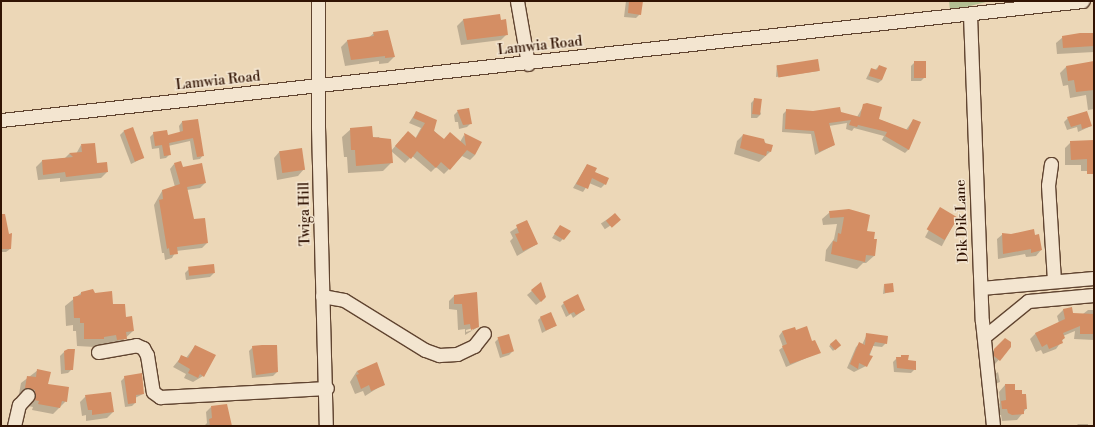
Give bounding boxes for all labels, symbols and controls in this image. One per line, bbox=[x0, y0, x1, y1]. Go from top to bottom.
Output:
street label: Lamwia Road bbox=[497, 33, 583, 59]
street label: Lamwia Road bbox=[175, 68, 261, 94]
street label: Dik Dik Lane bbox=[952, 179, 972, 263]
street label: Twiga Hill bbox=[296, 182, 314, 246]

